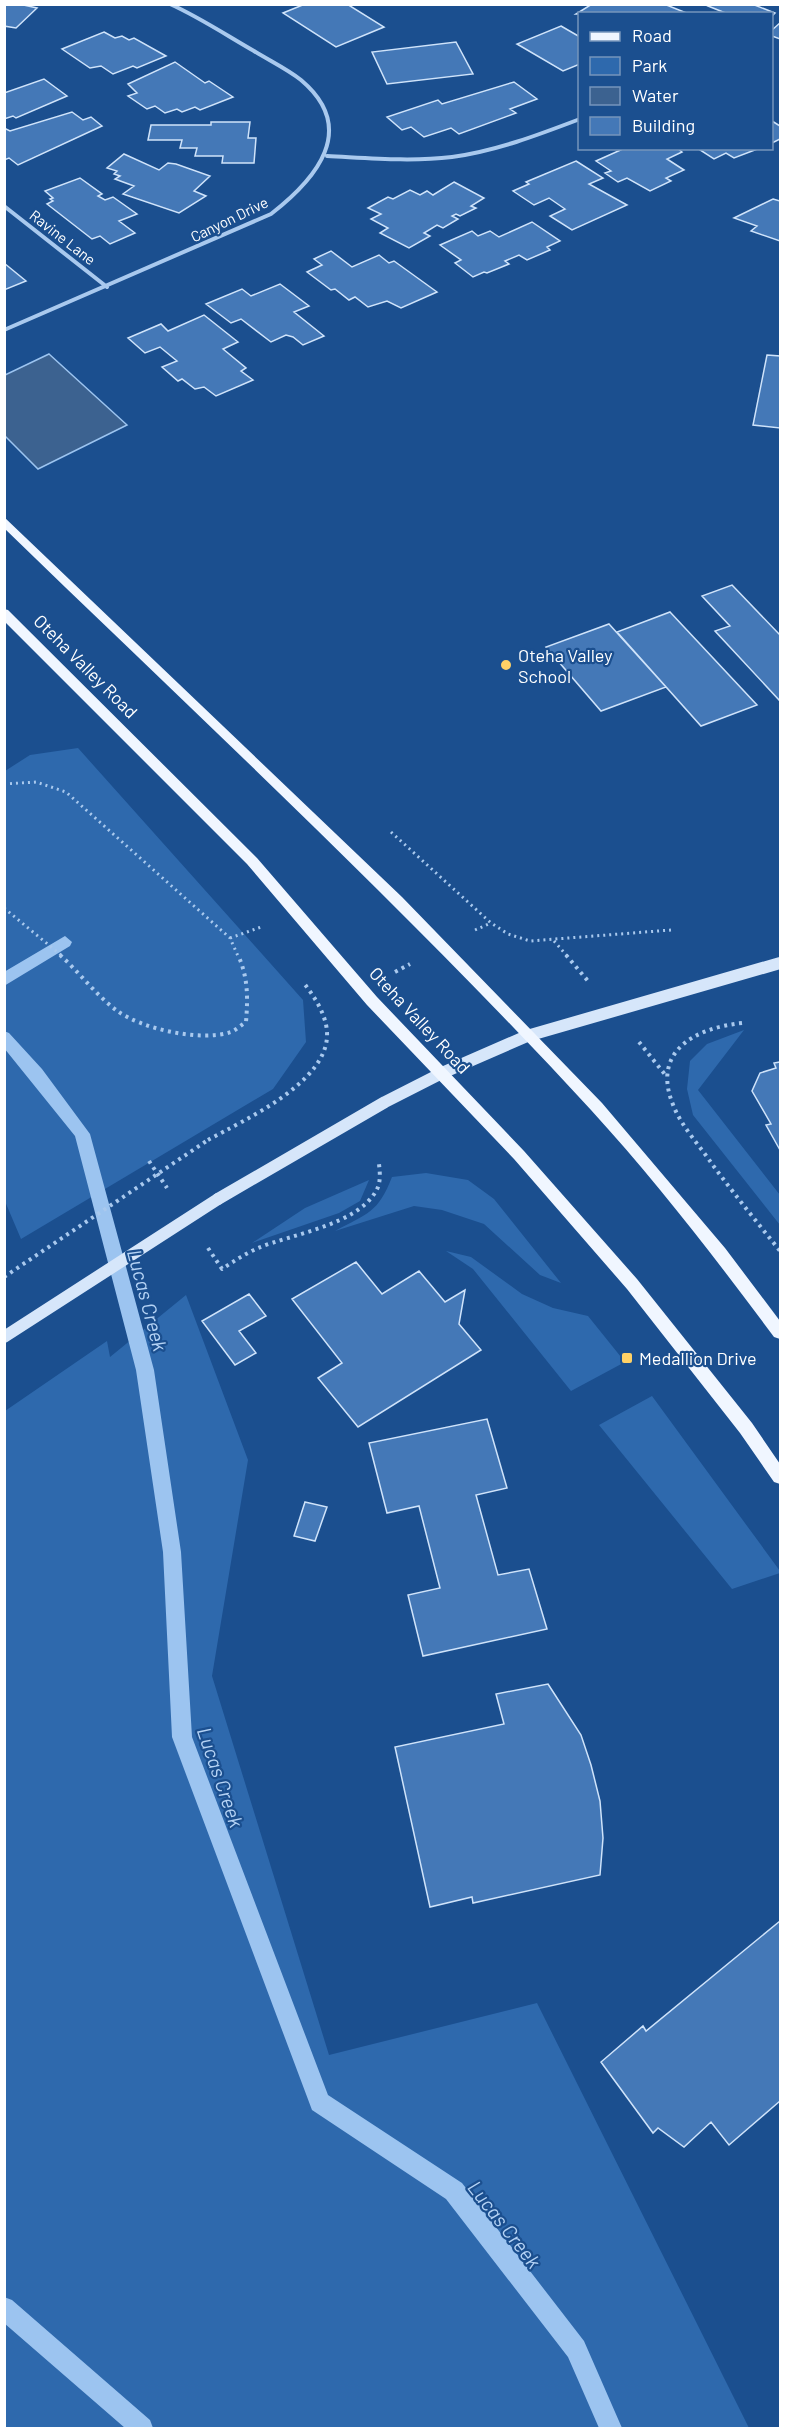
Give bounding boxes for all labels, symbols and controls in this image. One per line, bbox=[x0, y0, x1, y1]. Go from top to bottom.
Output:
legend bbox=[578, 12, 773, 150]
text: Road bbox=[632, 24, 672, 46]
text: Park bbox=[632, 54, 667, 76]
text: Water bbox=[632, 84, 679, 106]
text: Building bbox=[632, 114, 695, 136]
street label: Canyon Drive bbox=[187, 193, 271, 245]
street label: Ravine Lane bbox=[26, 206, 100, 268]
street label: Oteha Valley Road bbox=[29, 609, 143, 723]
place label: Oteha Valley School bbox=[518, 644, 612, 687]
marker: Oteha Valley School bbox=[499, 658, 513, 672]
street label: Oteha Valley Road bbox=[365, 962, 475, 1078]
water label: Lucas Creek bbox=[123, 1246, 173, 1354]
place label: Medallion Drive bbox=[639, 1347, 757, 1369]
marker: Medallion Drive bbox=[620, 1351, 634, 1365]
water label: Lucas Creek bbox=[193, 1724, 249, 1831]
water label: Lucas Creek bbox=[463, 2175, 547, 2273]

